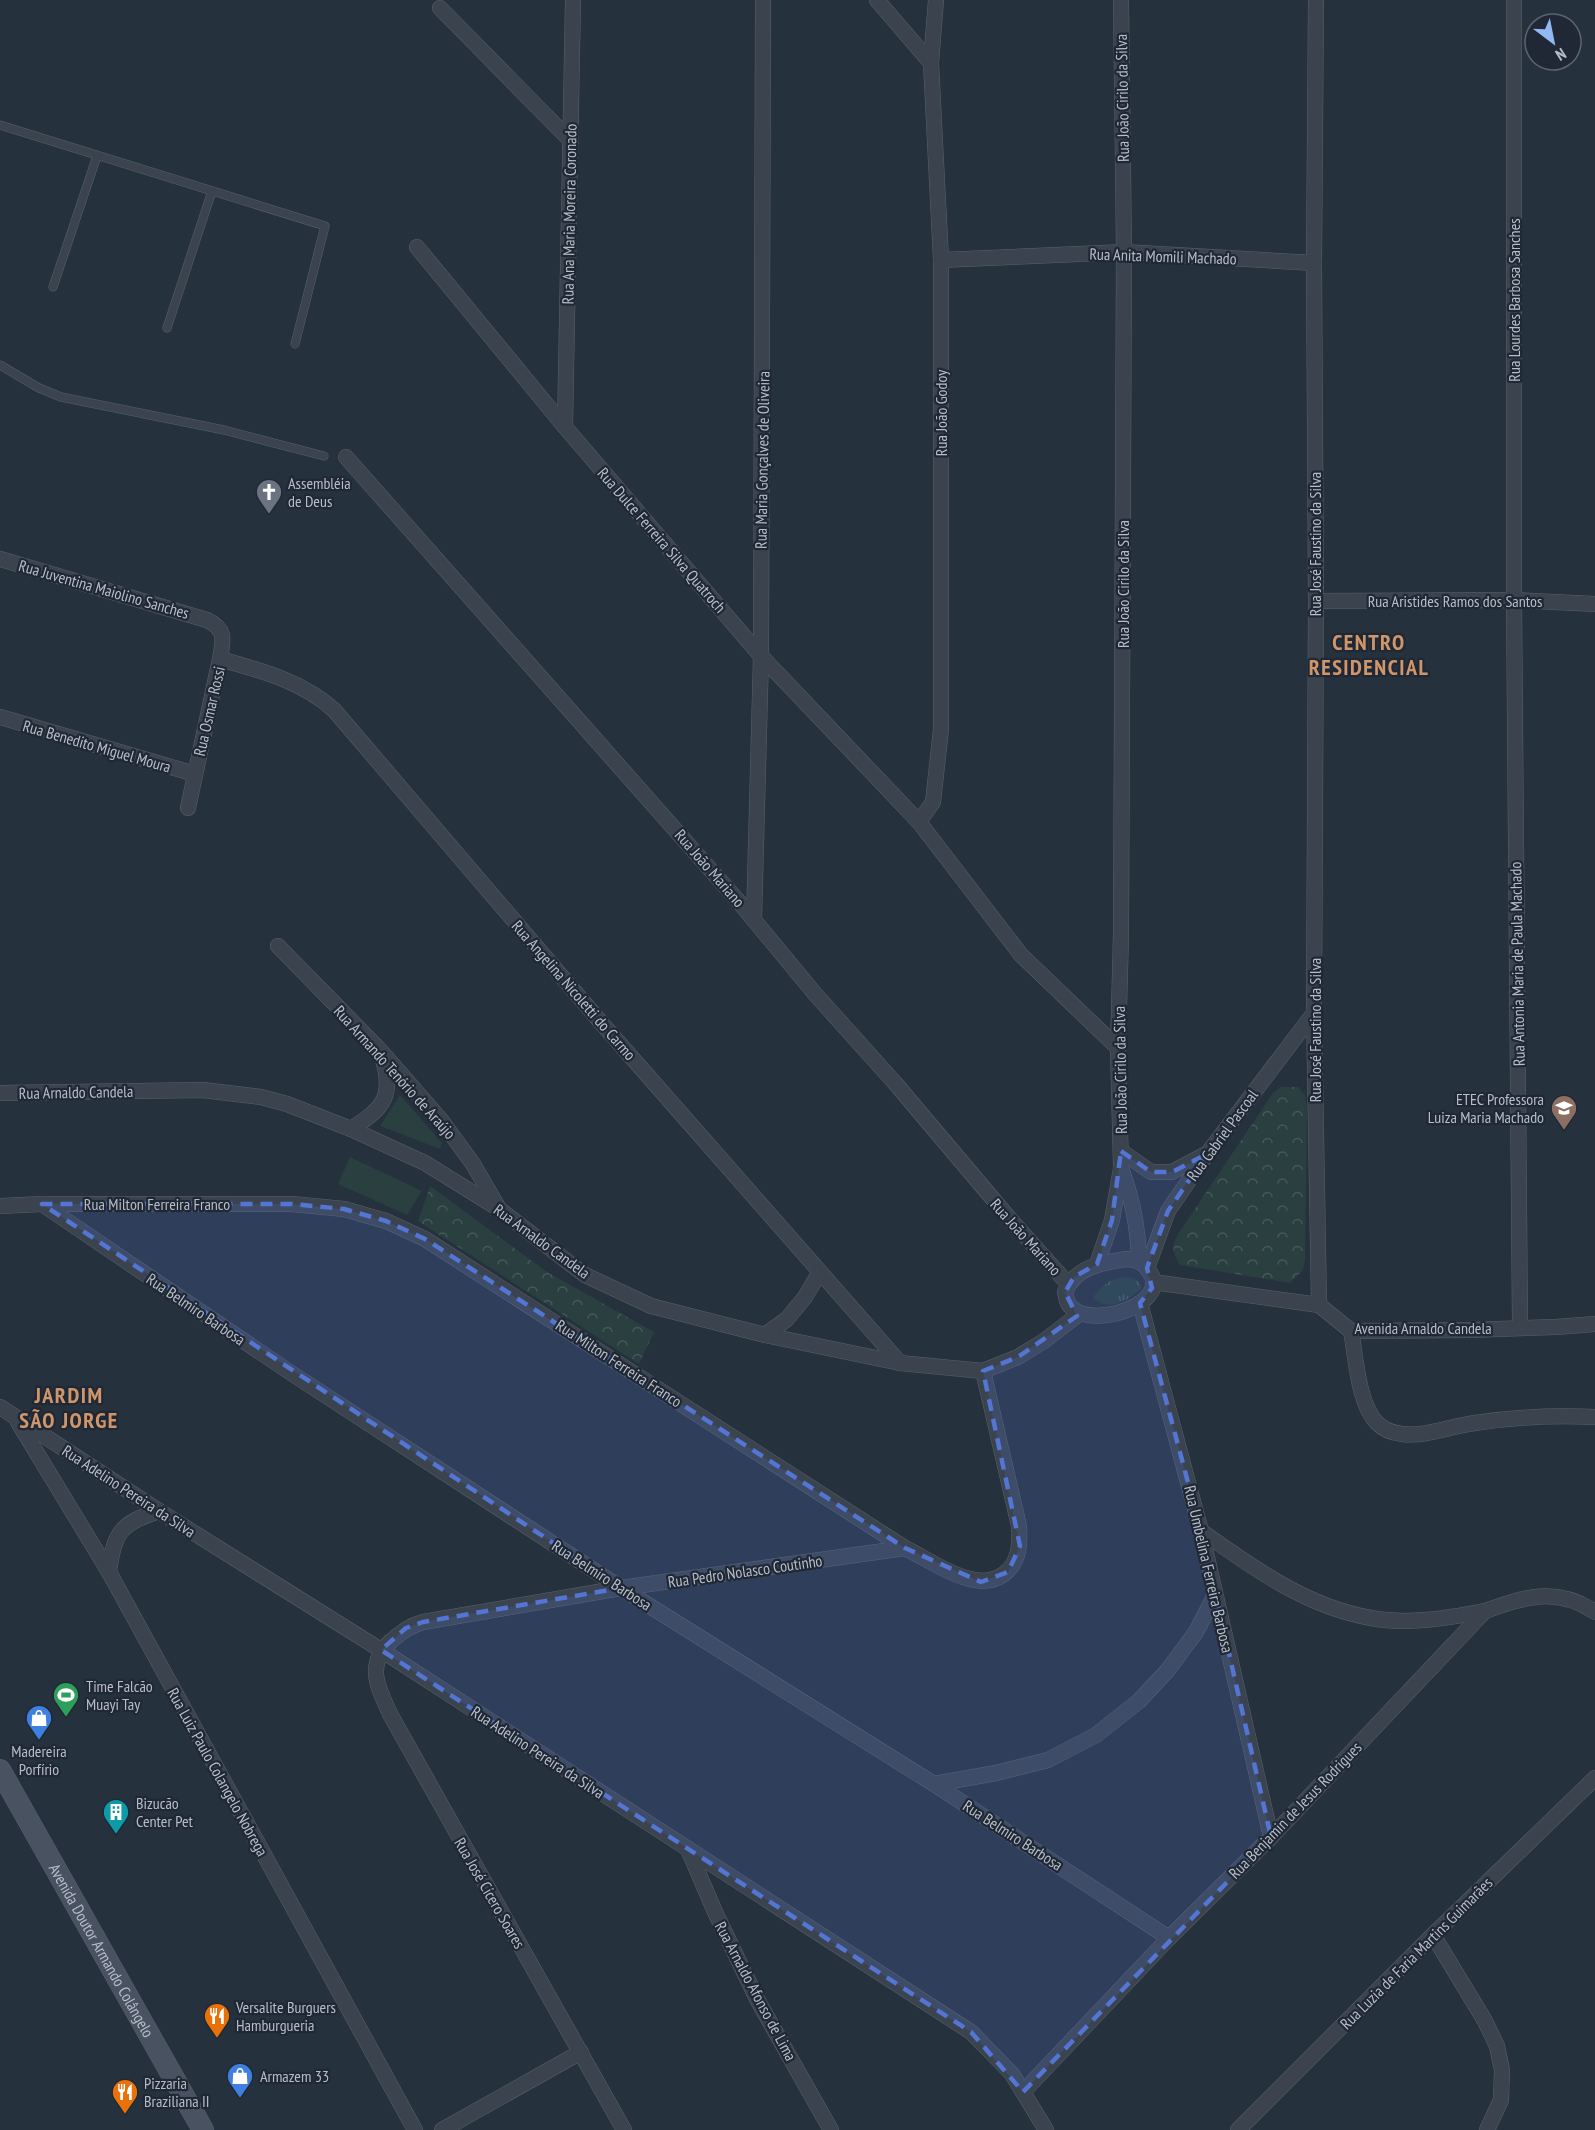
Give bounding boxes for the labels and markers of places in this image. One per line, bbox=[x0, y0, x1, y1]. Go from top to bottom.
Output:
place label: Assembléia de Deus bbox=[288, 473, 351, 511]
church icon: Assembléia de Deus bbox=[254, 477, 284, 515]
place label: ETEC Professora Luiza Maria Machado bbox=[1428, 1089, 1544, 1127]
school or university icon: ETEC Professora Luiza Maria Machado bbox=[1549, 1093, 1579, 1131]
place label: Time Falcão Muayi Tay bbox=[86, 1676, 153, 1714]
sports icon: Time Falcão Muayi Tay bbox=[51, 1680, 81, 1718]
shop icon: Madereira Porfírio bbox=[24, 1703, 54, 1741]
place label: Madereira Porfírio bbox=[11, 1741, 67, 1779]
place label: Bizucão Center Pet bbox=[136, 1793, 194, 1831]
building icon: Bizucão Center Pet bbox=[101, 1797, 131, 1835]
place label: Versalite Burguers Hamburgueria bbox=[235, 1997, 336, 2035]
restaurant icon: Versalite Burguers Hamburgueria bbox=[202, 2001, 232, 2039]
shop icon: Armazem 33 bbox=[225, 2061, 255, 2099]
place label: Armazem 33 bbox=[260, 2066, 329, 2086]
place label: Pizzaria Braziliana II bbox=[144, 2073, 209, 2111]
restaurant icon: Pizzaria Braziliana II bbox=[110, 2077, 140, 2115]

